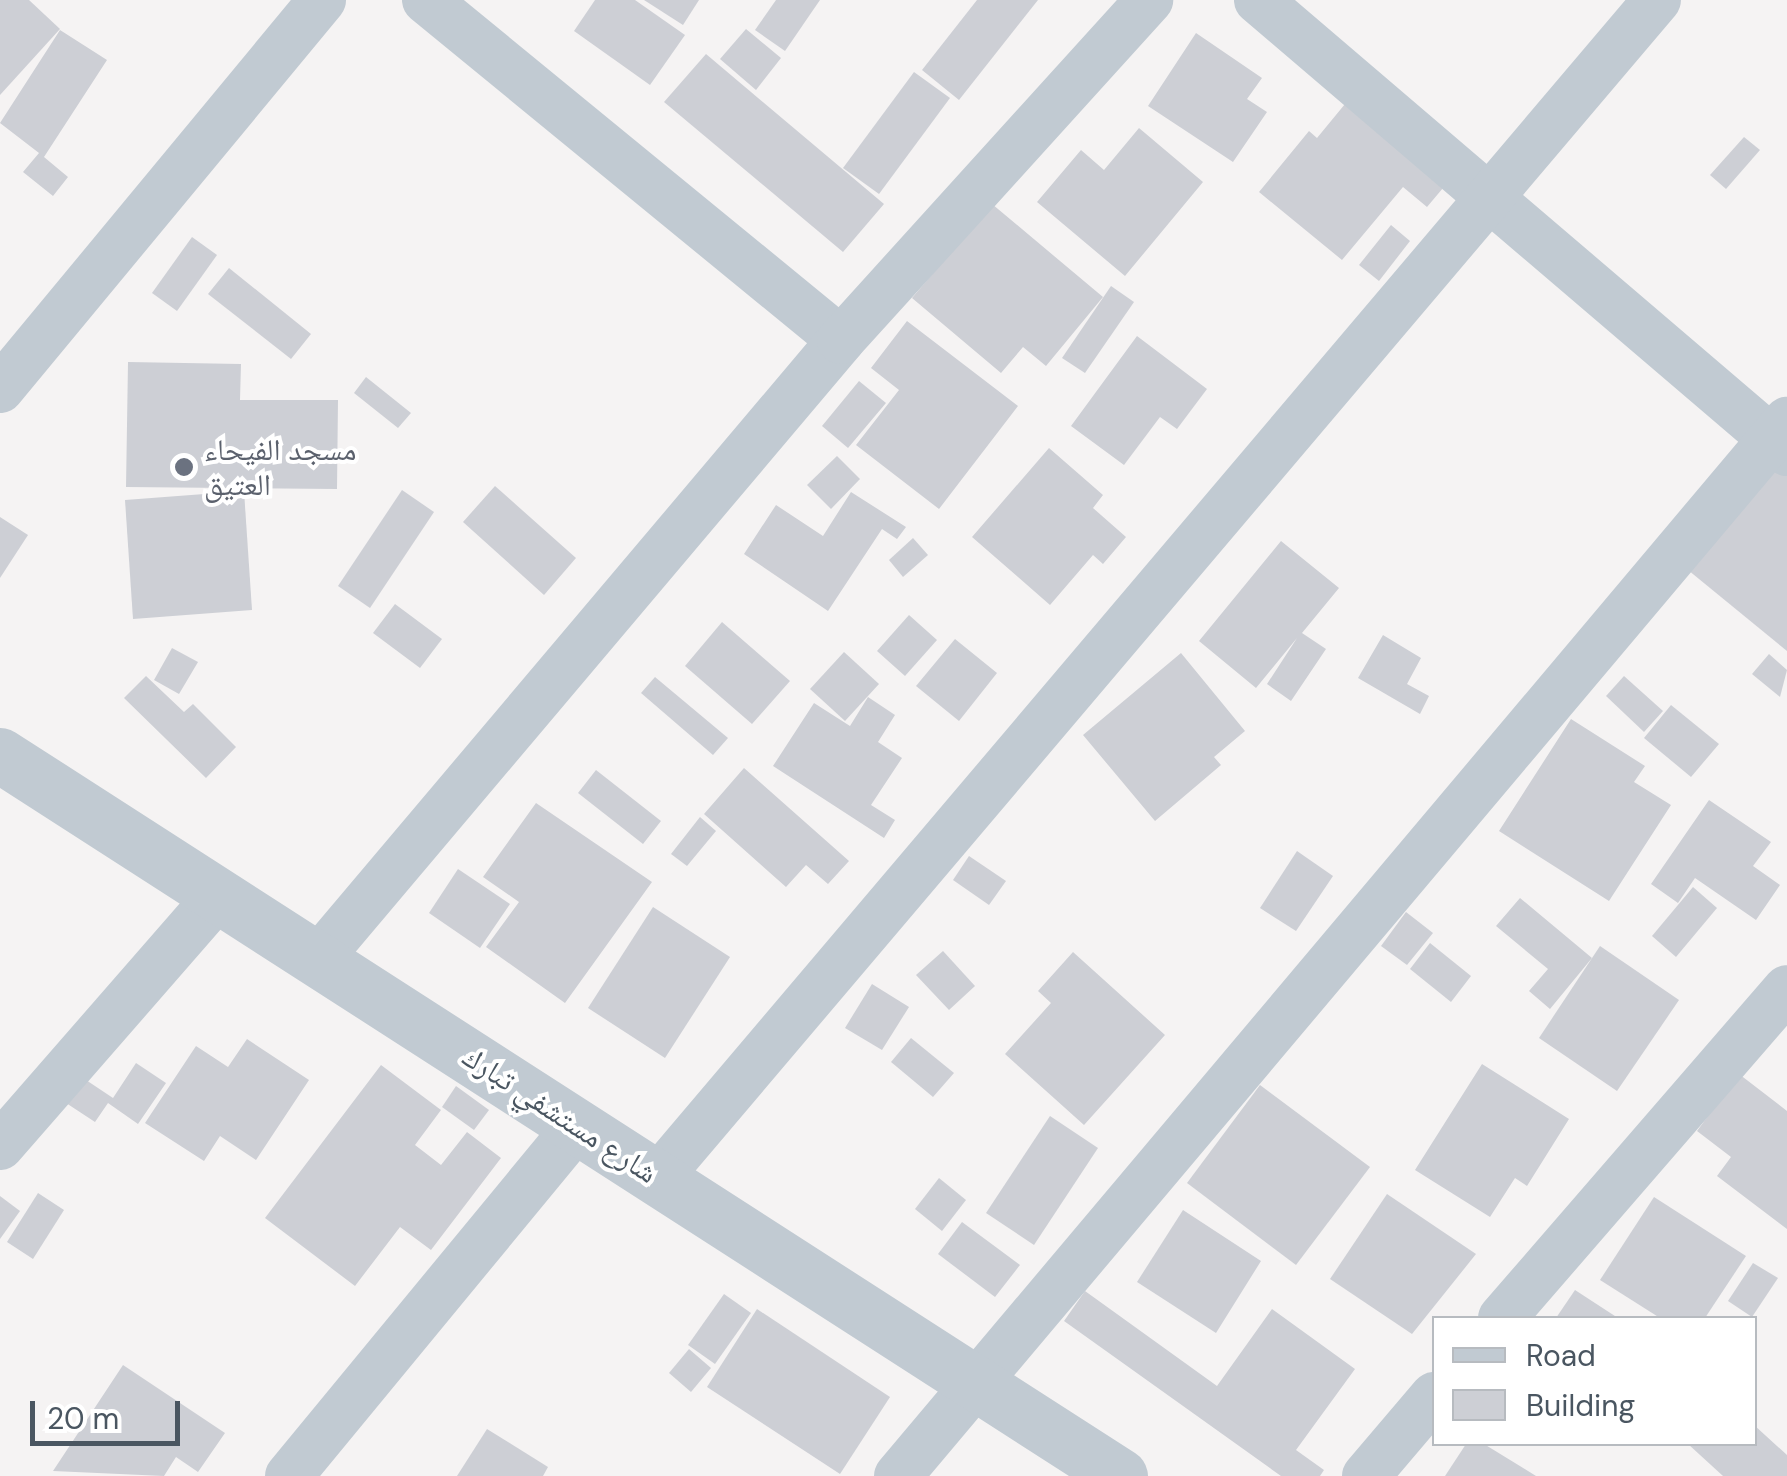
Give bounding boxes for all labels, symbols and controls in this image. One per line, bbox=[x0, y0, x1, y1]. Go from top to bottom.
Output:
place label: مسجد الفيحاء العتيق bbox=[204, 432, 356, 502]
marker: مسجد الفيحاء العتيق bbox=[173, 456, 195, 478]
street label: شارع مستشفي تبارك bbox=[456, 1039, 664, 1191]
legend bbox=[1432, 1316, 1757, 1446]
text: Road bbox=[1526, 1336, 1596, 1375]
scale bar bbox=[35, 1381, 185, 1443]
text: Building bbox=[1526, 1386, 1635, 1425]
text: 20 m bbox=[47, 1399, 119, 1438]

